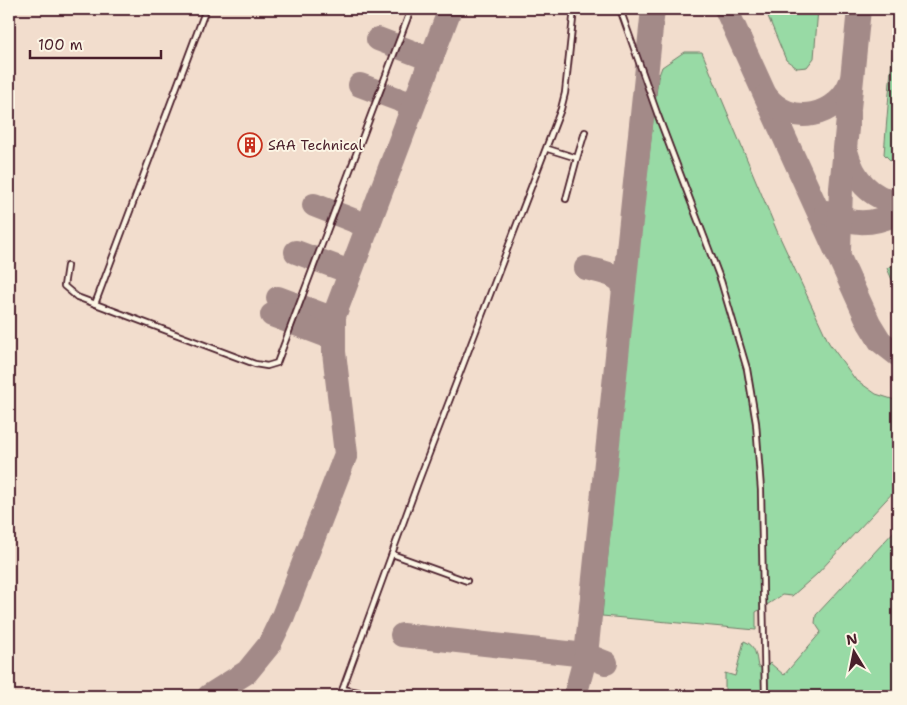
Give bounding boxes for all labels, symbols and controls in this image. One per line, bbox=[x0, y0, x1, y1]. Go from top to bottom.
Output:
scale bar bbox=[30, 28, 161, 60]
text: 100 m bbox=[38, 35, 83, 55]
building icon: SAA Technical bbox=[237, 132, 263, 158]
place label: SAA Technical bbox=[268, 136, 363, 154]
north arrow bbox=[830, 628, 880, 678]
text: N bbox=[845, 629, 859, 649]

